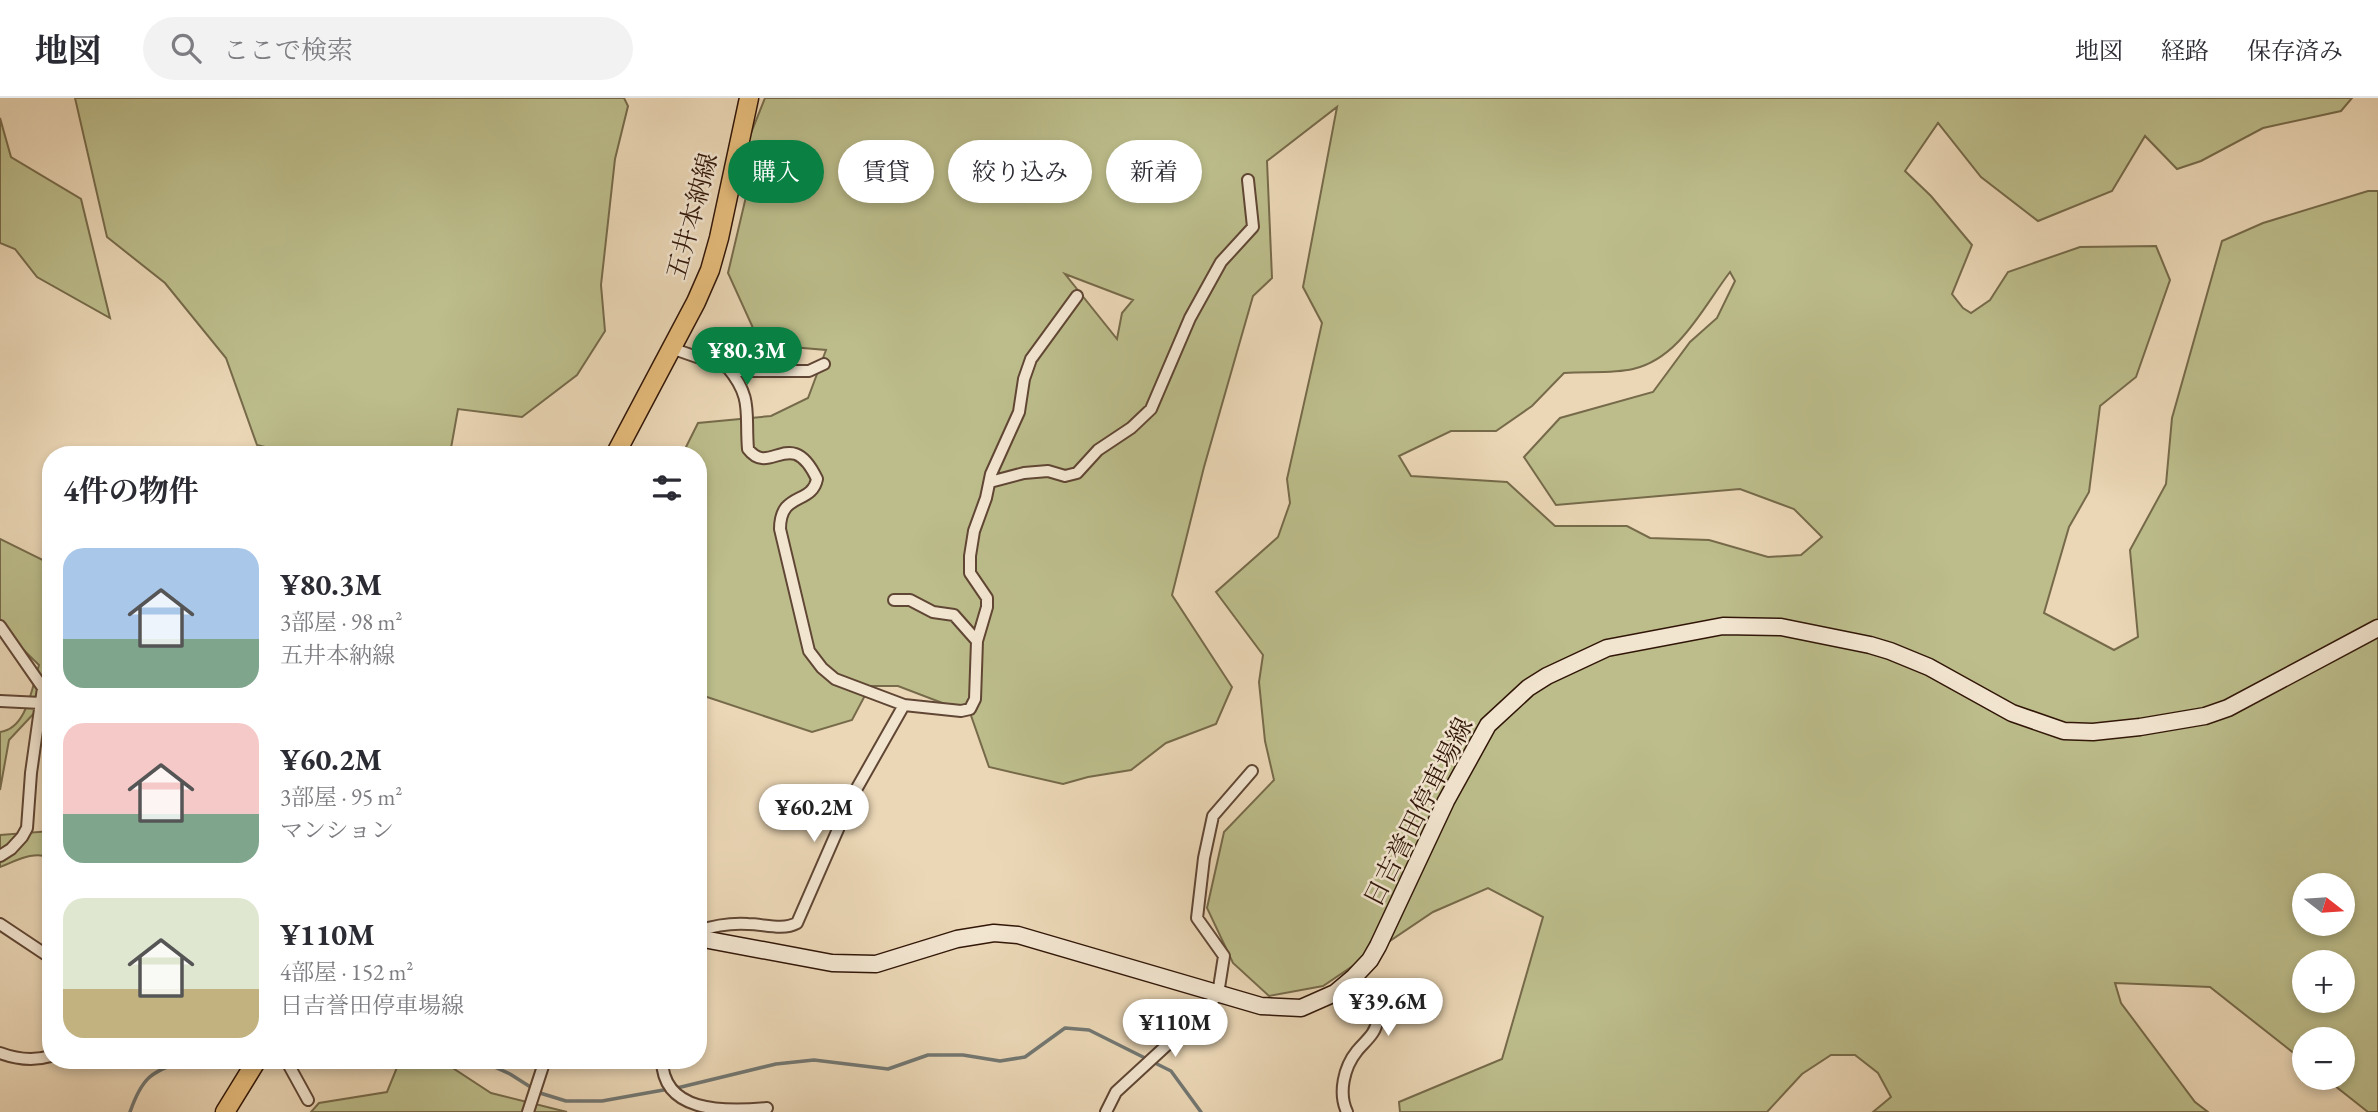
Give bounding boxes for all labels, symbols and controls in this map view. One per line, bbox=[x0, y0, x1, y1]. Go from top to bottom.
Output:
search box bbox=[143, 17, 633, 80]
text: 地図 bbox=[35, 29, 101, 72]
icon: search bbox=[167, 29, 205, 67]
text: ここで検索 bbox=[223, 33, 353, 67]
text: 地図 bbox=[2075, 35, 2123, 66]
text: 経路 bbox=[2161, 35, 2209, 66]
text: 保存済み bbox=[2247, 35, 2343, 66]
chip: 購入 bbox=[728, 140, 824, 203]
chip: 賃貸 bbox=[838, 140, 934, 203]
chip: 絞り込み bbox=[948, 140, 1092, 203]
chip: 新着 bbox=[1106, 140, 1202, 203]
street label: 五井本納線 bbox=[659, 149, 725, 283]
pin: ¥80.3M bbox=[690, 328, 804, 387]
text: ¥80.3M bbox=[708, 335, 786, 365]
icon: filters bbox=[648, 469, 686, 507]
text: 4件の物件 bbox=[63, 471, 199, 510]
text: ¥80.3M bbox=[280, 565, 382, 604]
icon: home bbox=[119, 576, 203, 660]
text: 3部屋 · 98 m² bbox=[280, 607, 402, 637]
text: 五井本納線 bbox=[280, 640, 395, 670]
street label: 日吉誉田停車場線 bbox=[1356, 712, 1480, 912]
text: ¥60.2M bbox=[280, 740, 382, 779]
icon: home bbox=[119, 751, 203, 835]
text: 3部屋 · 95 m² bbox=[280, 782, 402, 812]
pin: ¥60.2M bbox=[757, 784, 871, 844]
text: ¥60.2M bbox=[775, 792, 853, 822]
text: マンション bbox=[280, 815, 394, 845]
north arrow bbox=[2292, 873, 2356, 936]
map controls bbox=[2292, 873, 2355, 1090]
text: ¥110M bbox=[280, 915, 375, 954]
icon: home bbox=[119, 926, 203, 1010]
button: + bbox=[2292, 950, 2355, 1013]
text: 4部屋 · 152 m² bbox=[280, 957, 413, 987]
pin: ¥39.6M bbox=[1331, 978, 1445, 1038]
text: ¥39.6M bbox=[1349, 986, 1427, 1016]
text: 日吉誉田停車場線 bbox=[280, 990, 464, 1020]
pin: ¥110M bbox=[1126, 1000, 1224, 1059]
text: ¥110M bbox=[1139, 1007, 1211, 1037]
button: − bbox=[2292, 1027, 2355, 1090]

